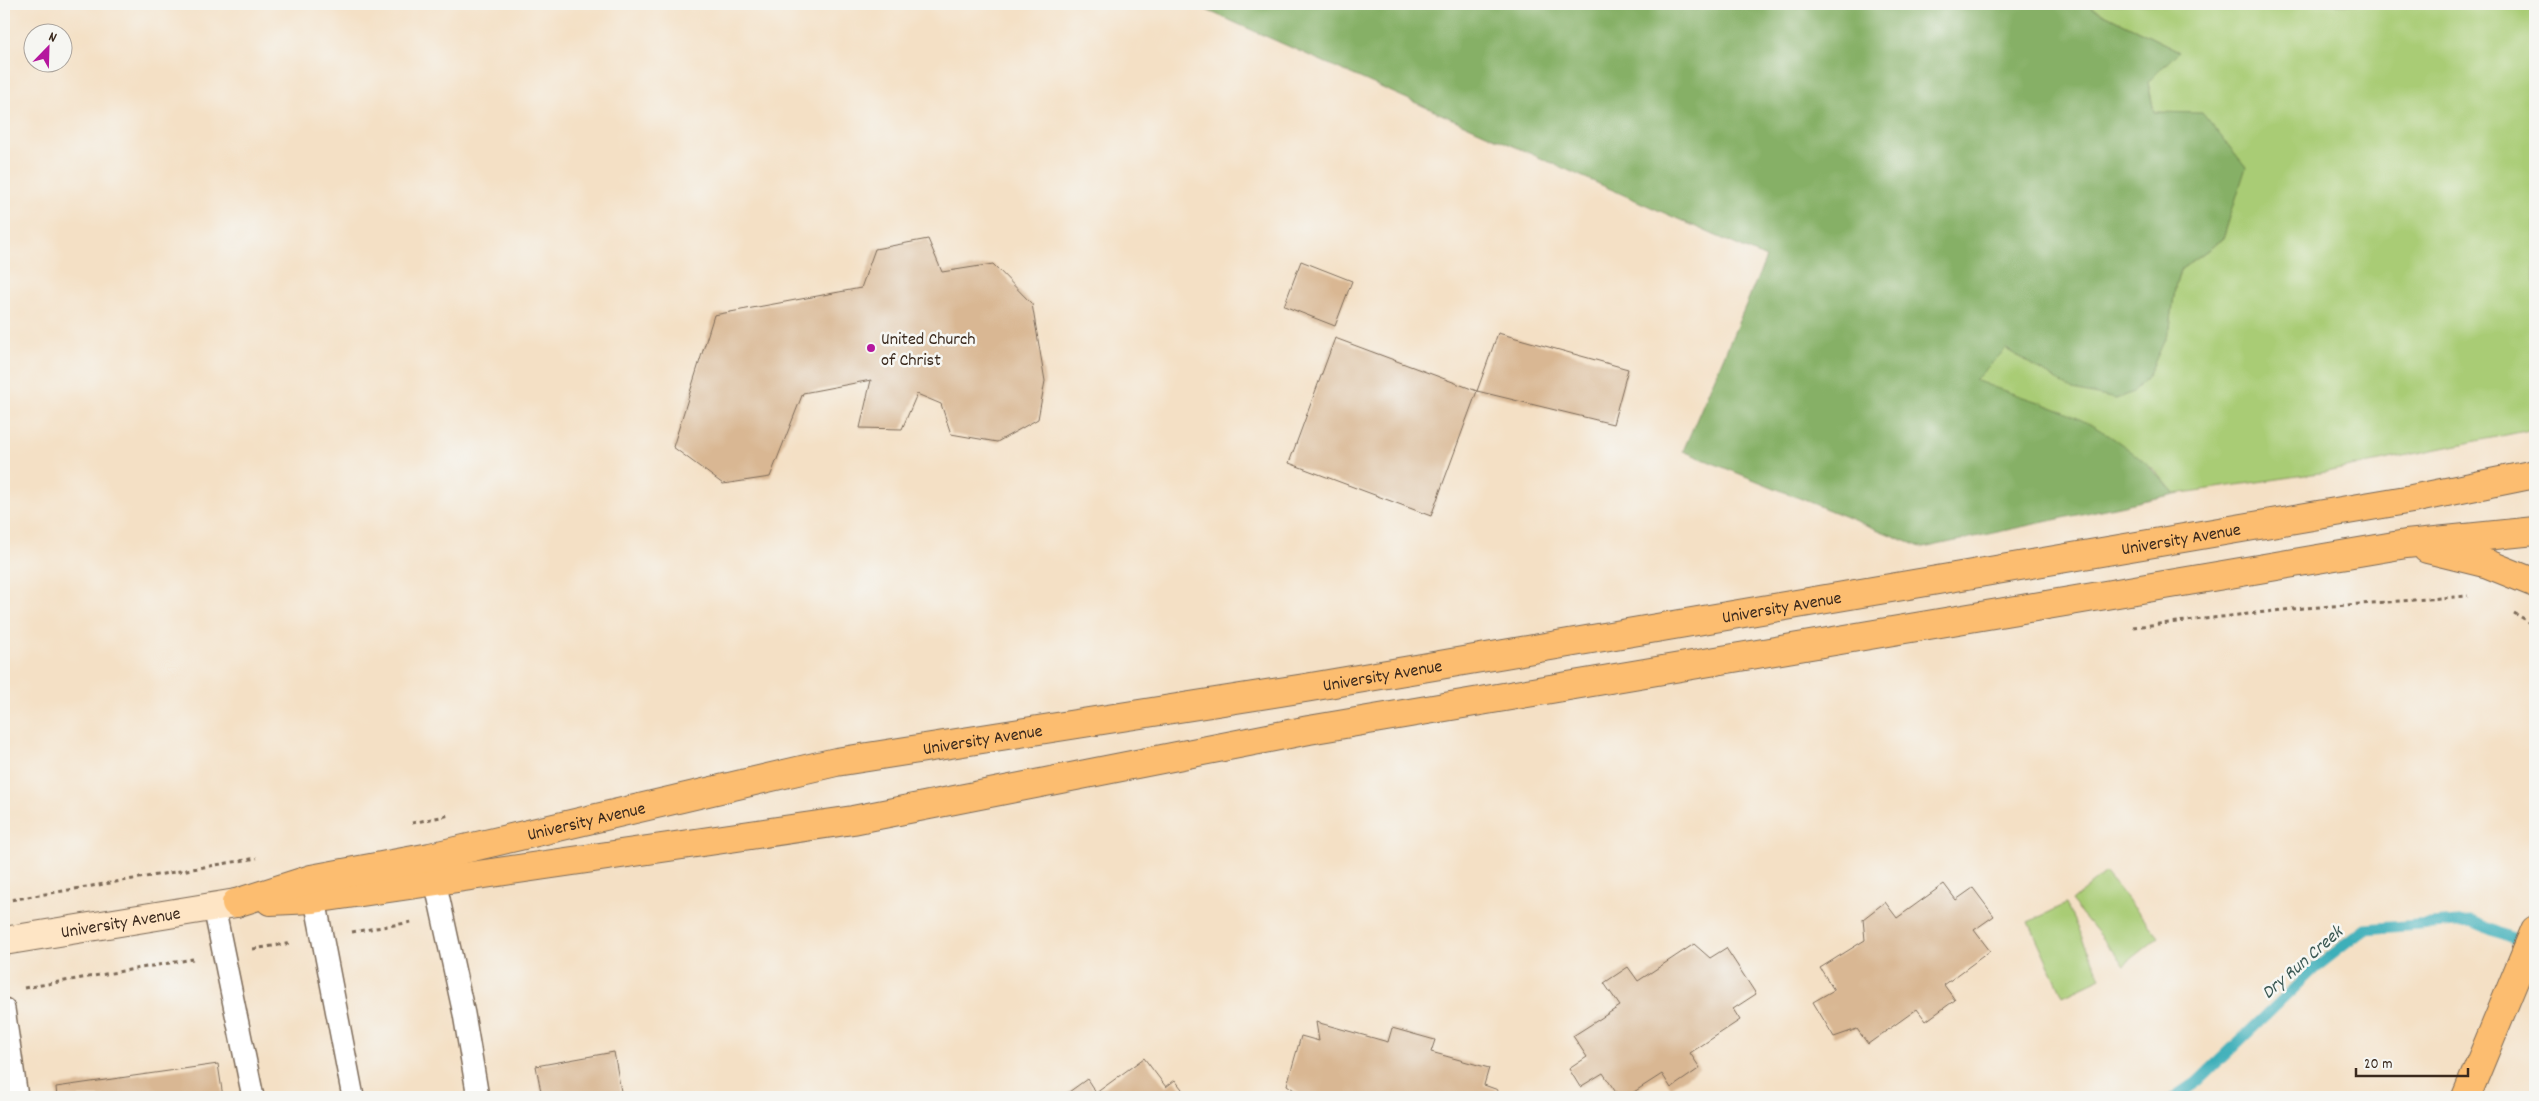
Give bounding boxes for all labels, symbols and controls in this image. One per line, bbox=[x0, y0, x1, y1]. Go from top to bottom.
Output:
north arrow bbox=[22, 22, 72, 72]
text: N bbox=[45, 27, 59, 48]
place label: United Church of Christ bbox=[881, 328, 975, 374]
marker: United Church of Christ bbox=[865, 342, 877, 354]
street label: University Avenue bbox=[2120, 518, 2243, 563]
street label: University Avenue bbox=[1720, 587, 1844, 632]
street label: University Avenue bbox=[1321, 655, 1444, 700]
street label: University Avenue bbox=[921, 720, 1044, 763]
street label: University Avenue bbox=[525, 797, 648, 849]
street label: University Avenue bbox=[59, 902, 182, 946]
water label: Dry Run Creek bbox=[2257, 919, 2352, 1007]
scale bar bbox=[2356, 1046, 2469, 1078]
text: 20 m bbox=[2364, 1054, 2392, 1076]

